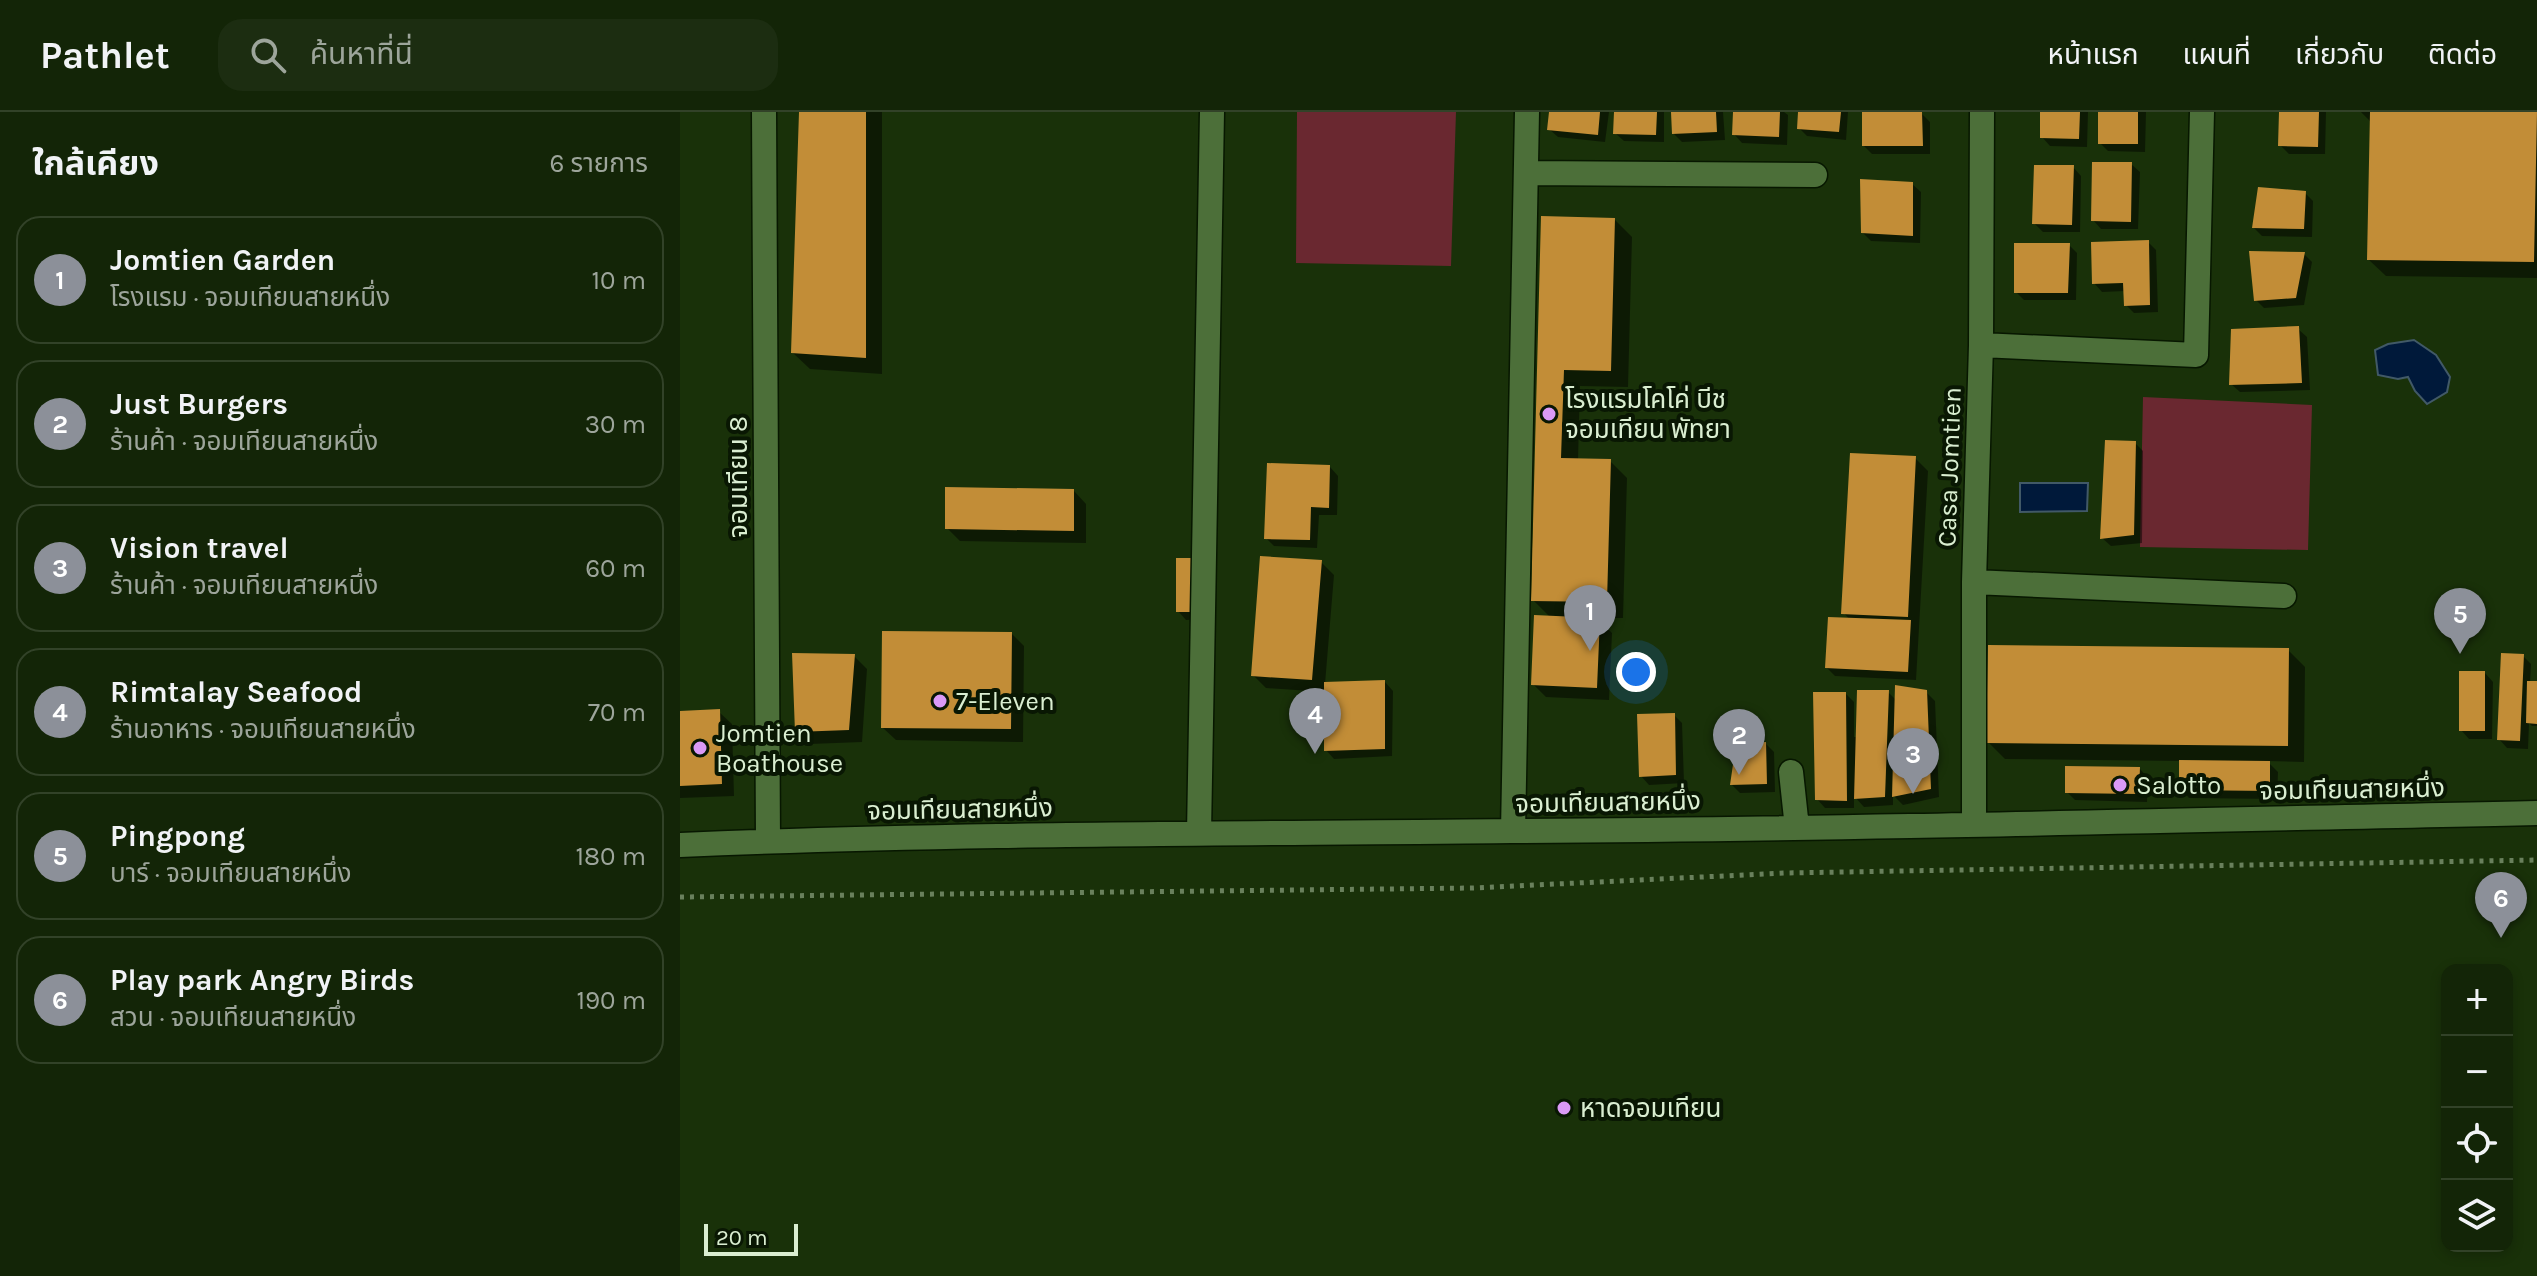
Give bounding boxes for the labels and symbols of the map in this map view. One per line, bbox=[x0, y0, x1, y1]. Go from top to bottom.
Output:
place label: โรงแรมโคโค่ บีช จอมเทียน พัทยา bbox=[1565, 384, 1731, 445]
street label: Casa Jomtien bbox=[1931, 387, 1968, 548]
marker: โรงแรมโคโค่ บีช จอมเทียน พัทยา bbox=[1540, 405, 1558, 423]
street label: จอมเทียน 8 bbox=[723, 416, 754, 538]
pin: 1 bbox=[1564, 585, 1616, 651]
pin: 5 bbox=[2434, 588, 2486, 654]
your location bbox=[1616, 652, 1656, 692]
place label: 7-Eleven bbox=[956, 686, 1055, 717]
pin: 4 bbox=[1289, 688, 1341, 754]
marker: 7-Eleven bbox=[931, 692, 949, 710]
pin: 2 bbox=[1713, 709, 1765, 775]
place label: Jomtien Boathouse bbox=[716, 718, 843, 779]
pin: 3 bbox=[1887, 728, 1939, 794]
marker: Jomtien Boathouse bbox=[691, 739, 709, 757]
street label: จอมเทียนสายหนึ่ง bbox=[2259, 769, 2445, 807]
place label: Salotto bbox=[2136, 770, 2221, 801]
marker: Salotto bbox=[2111, 776, 2129, 794]
street label: จอมเทียนสายหนึ่ง bbox=[1515, 782, 1701, 820]
street label: จอมเทียนสายหนึ่ง bbox=[867, 789, 1053, 827]
pin: 6 bbox=[2475, 872, 2527, 938]
place label: หาดจอมเทียน bbox=[1580, 1093, 1721, 1124]
marker: หาดจอมเทียน bbox=[1555, 1099, 1573, 1117]
scale bar bbox=[704, 1220, 798, 1256]

